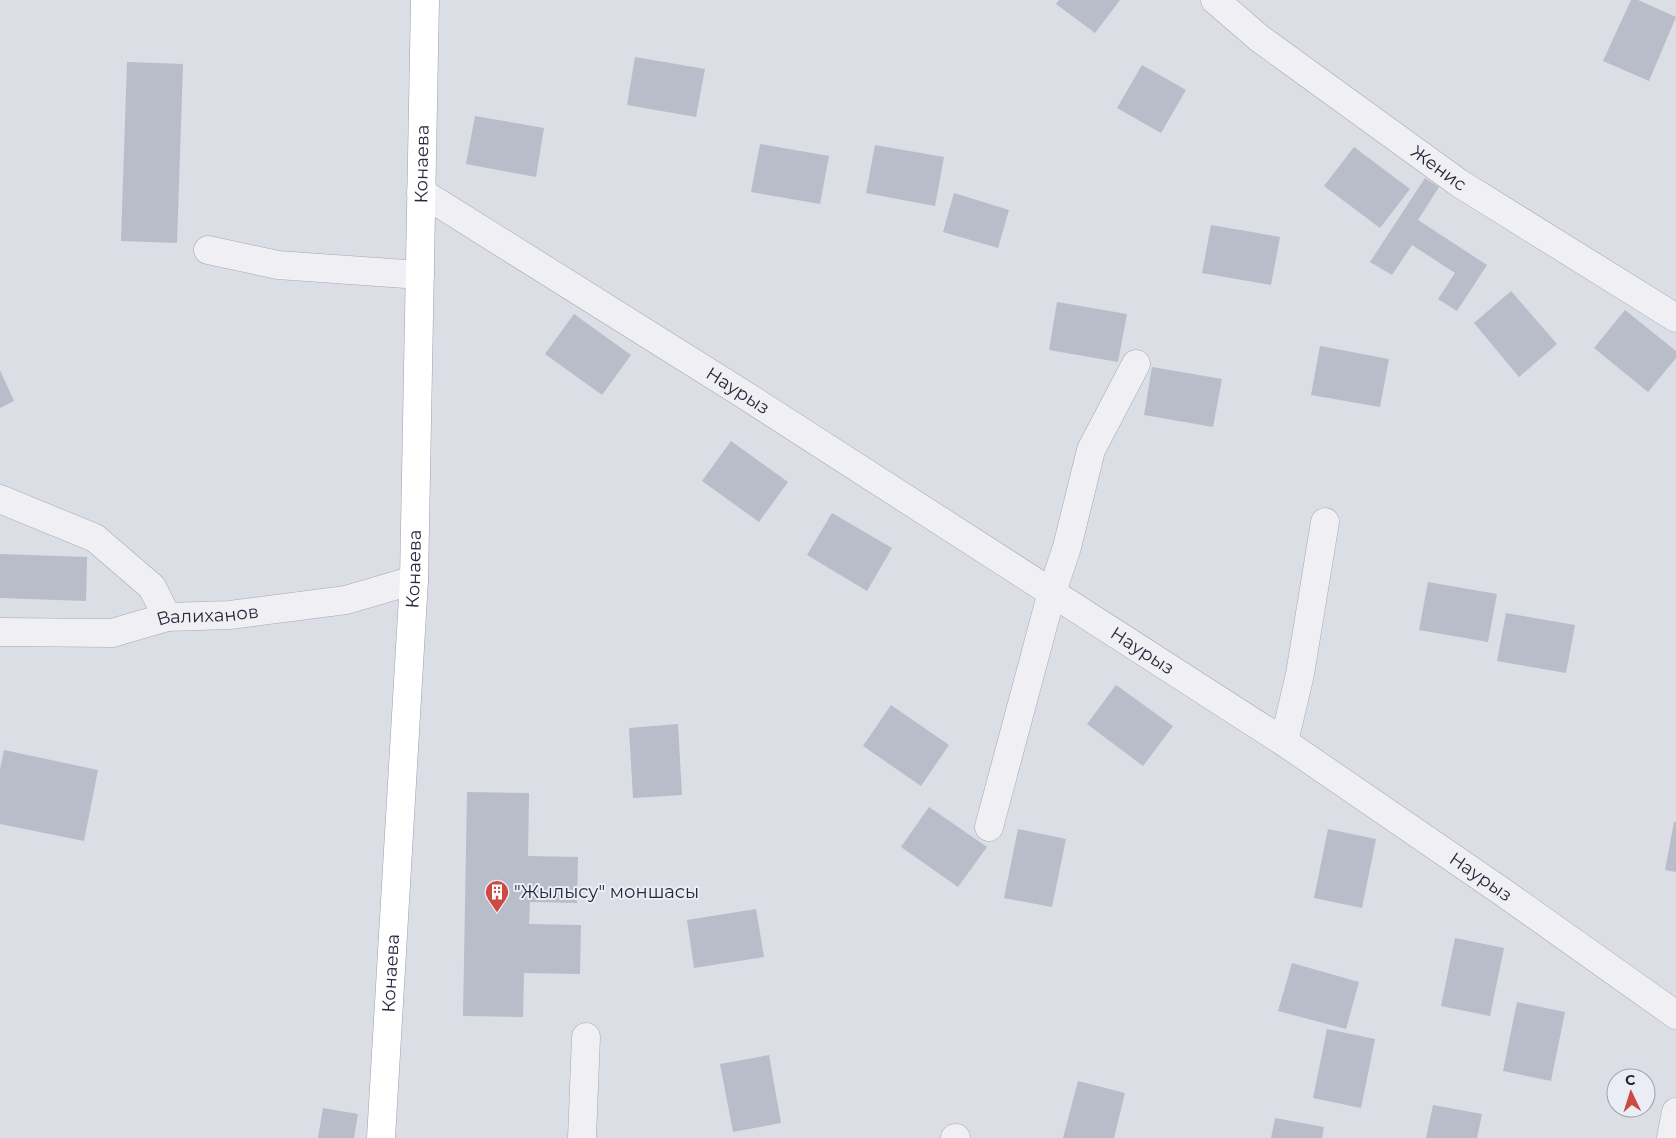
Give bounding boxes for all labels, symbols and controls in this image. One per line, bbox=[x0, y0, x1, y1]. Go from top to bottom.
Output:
street label: Конаева bbox=[410, 124, 434, 204]
street label: Женис bbox=[1406, 141, 1470, 196]
street label: Наурыз bbox=[702, 362, 774, 419]
street label: Конаева bbox=[401, 529, 426, 609]
street label: Валиханов bbox=[154, 600, 260, 630]
street label: Наурыз bbox=[1106, 622, 1178, 679]
street label: Наурыз bbox=[1445, 848, 1516, 906]
building icon: "Жылысу" моншасы bbox=[484, 879, 510, 913]
place label: "Жылысу" моншасы bbox=[514, 881, 699, 903]
street label: Конаева bbox=[377, 933, 404, 1013]
north arrow bbox=[1606, 1068, 1656, 1118]
text: С bbox=[1624, 1071, 1636, 1089]

